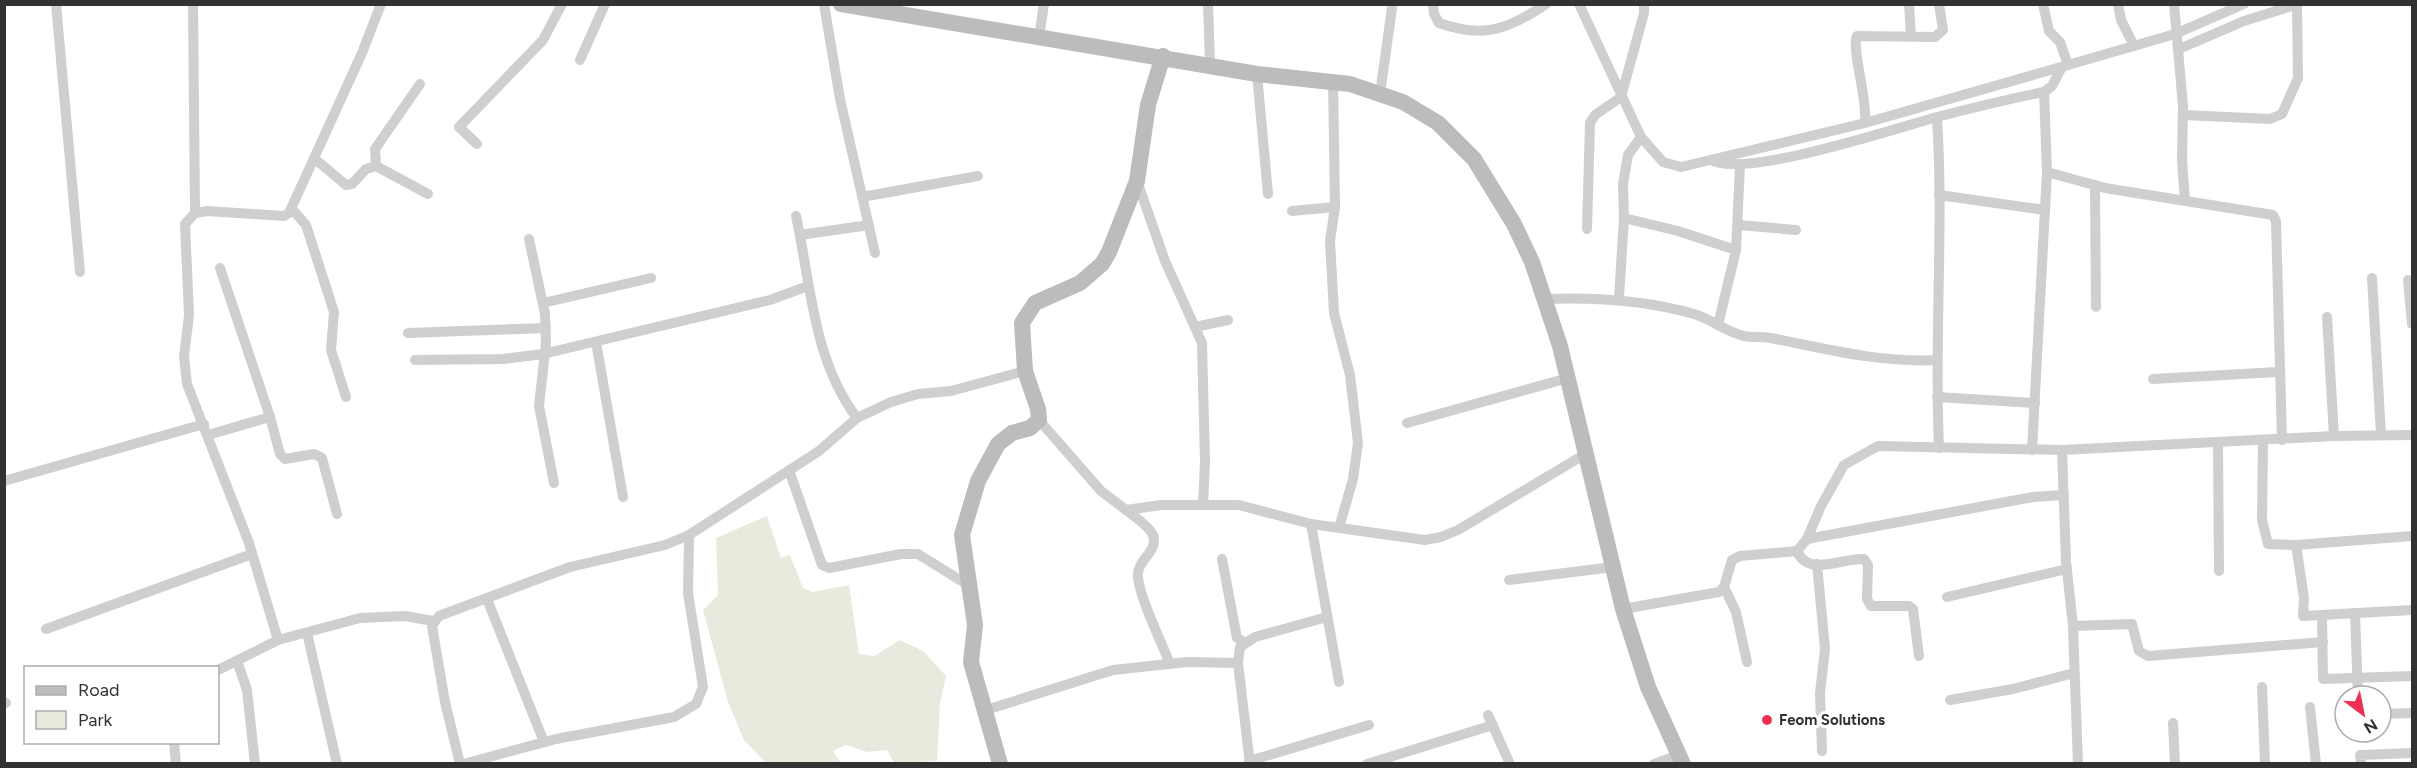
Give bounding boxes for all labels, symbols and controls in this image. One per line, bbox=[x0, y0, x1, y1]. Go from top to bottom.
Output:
legend bbox=[24, 666, 219, 744]
text: Road bbox=[78, 679, 119, 701]
north arrow bbox=[2333, 684, 2393, 744]
text: Park bbox=[78, 709, 113, 731]
place label: Feom Solutions bbox=[1779, 711, 1885, 729]
marker: Feom Solutions bbox=[1760, 713, 1774, 727]
text: N bbox=[2360, 715, 2381, 738]

